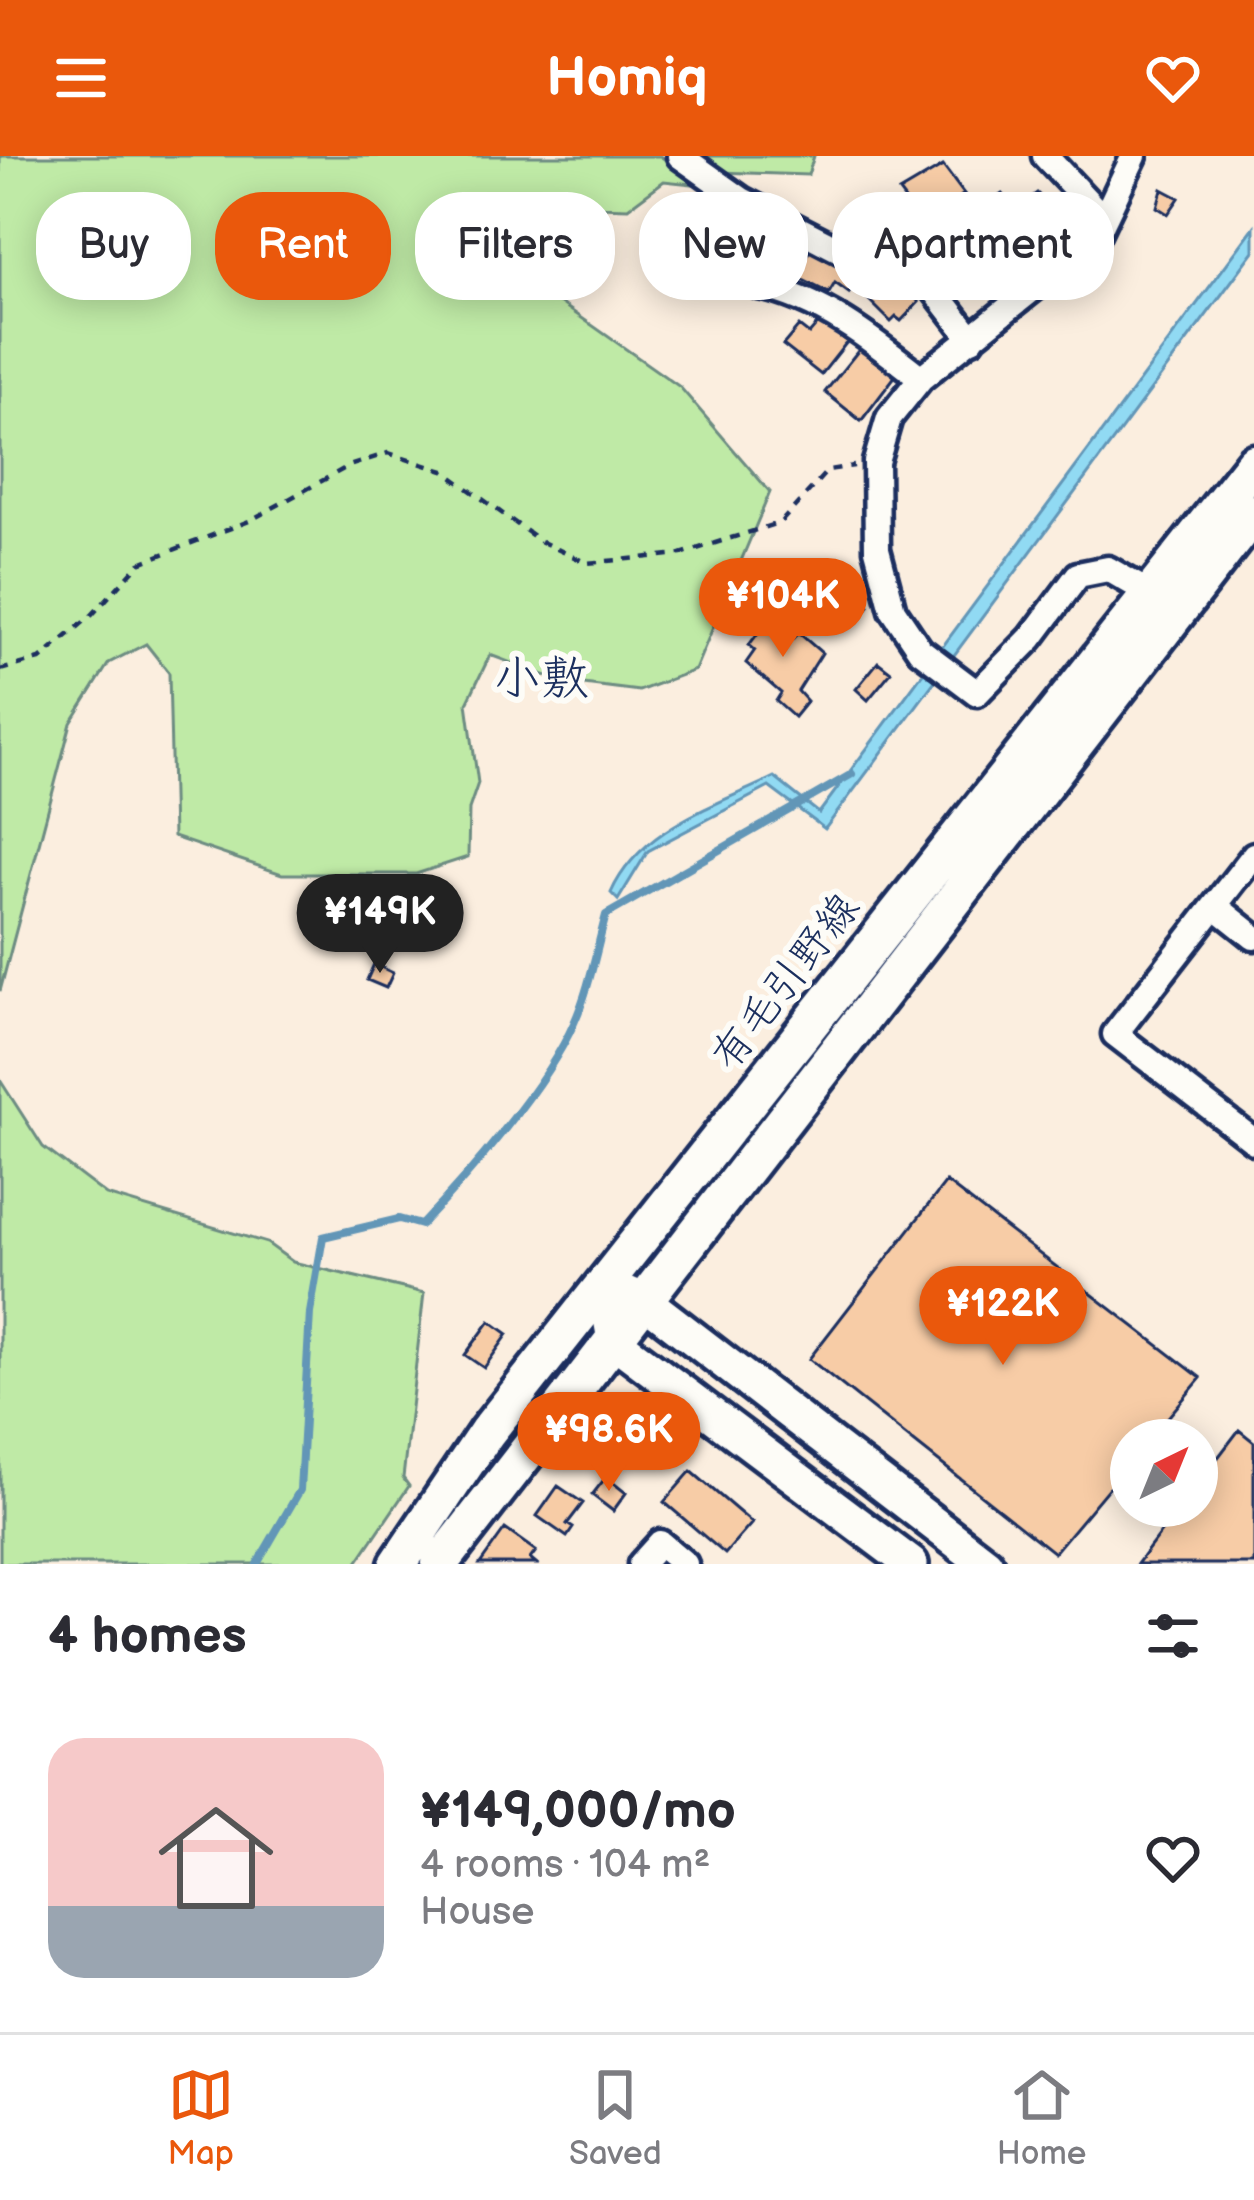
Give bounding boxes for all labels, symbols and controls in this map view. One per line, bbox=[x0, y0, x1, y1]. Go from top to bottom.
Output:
icon: menu bbox=[48, 45, 114, 111]
icon: heart bbox=[1140, 45, 1206, 111]
text: Homiq bbox=[546, 46, 708, 111]
chip: Buy bbox=[36, 192, 191, 300]
chip: Rent bbox=[215, 192, 391, 300]
chip: Filters bbox=[415, 192, 615, 300]
chip: New bbox=[639, 192, 808, 300]
chip: Apartment bbox=[832, 192, 1114, 300]
pin: ¥104K bbox=[699, 558, 867, 660]
text: ¥104K bbox=[726, 573, 840, 620]
district label: 小敷 bbox=[493, 651, 589, 708]
pin: ¥149K bbox=[296, 874, 464, 976]
street label: 有毛引野線 bbox=[701, 884, 871, 1080]
text: ¥149K bbox=[324, 889, 436, 936]
pin: ¥122K bbox=[919, 1266, 1087, 1368]
text: ¥122K bbox=[946, 1281, 1060, 1328]
pin: ¥98.6K bbox=[511, 1392, 707, 1494]
text: ¥98.6K bbox=[544, 1407, 674, 1454]
north arrow bbox=[1110, 1419, 1218, 1527]
map controls bbox=[1110, 1419, 1218, 1527]
icon: filters bbox=[1140, 1603, 1206, 1669]
text: 4 homes bbox=[48, 1606, 247, 1667]
text: ¥149,000/mo bbox=[420, 1781, 736, 1842]
icon: home bbox=[144, 1786, 288, 1930]
icon: heart bbox=[1140, 1825, 1206, 1891]
text: 4 rooms · 104 m² bbox=[420, 1842, 710, 1889]
text: House bbox=[420, 1889, 534, 1936]
tab: Map bbox=[168, 2062, 234, 2174]
tab: Saved bbox=[569, 2062, 662, 2174]
tab: Home bbox=[997, 2062, 1086, 2174]

